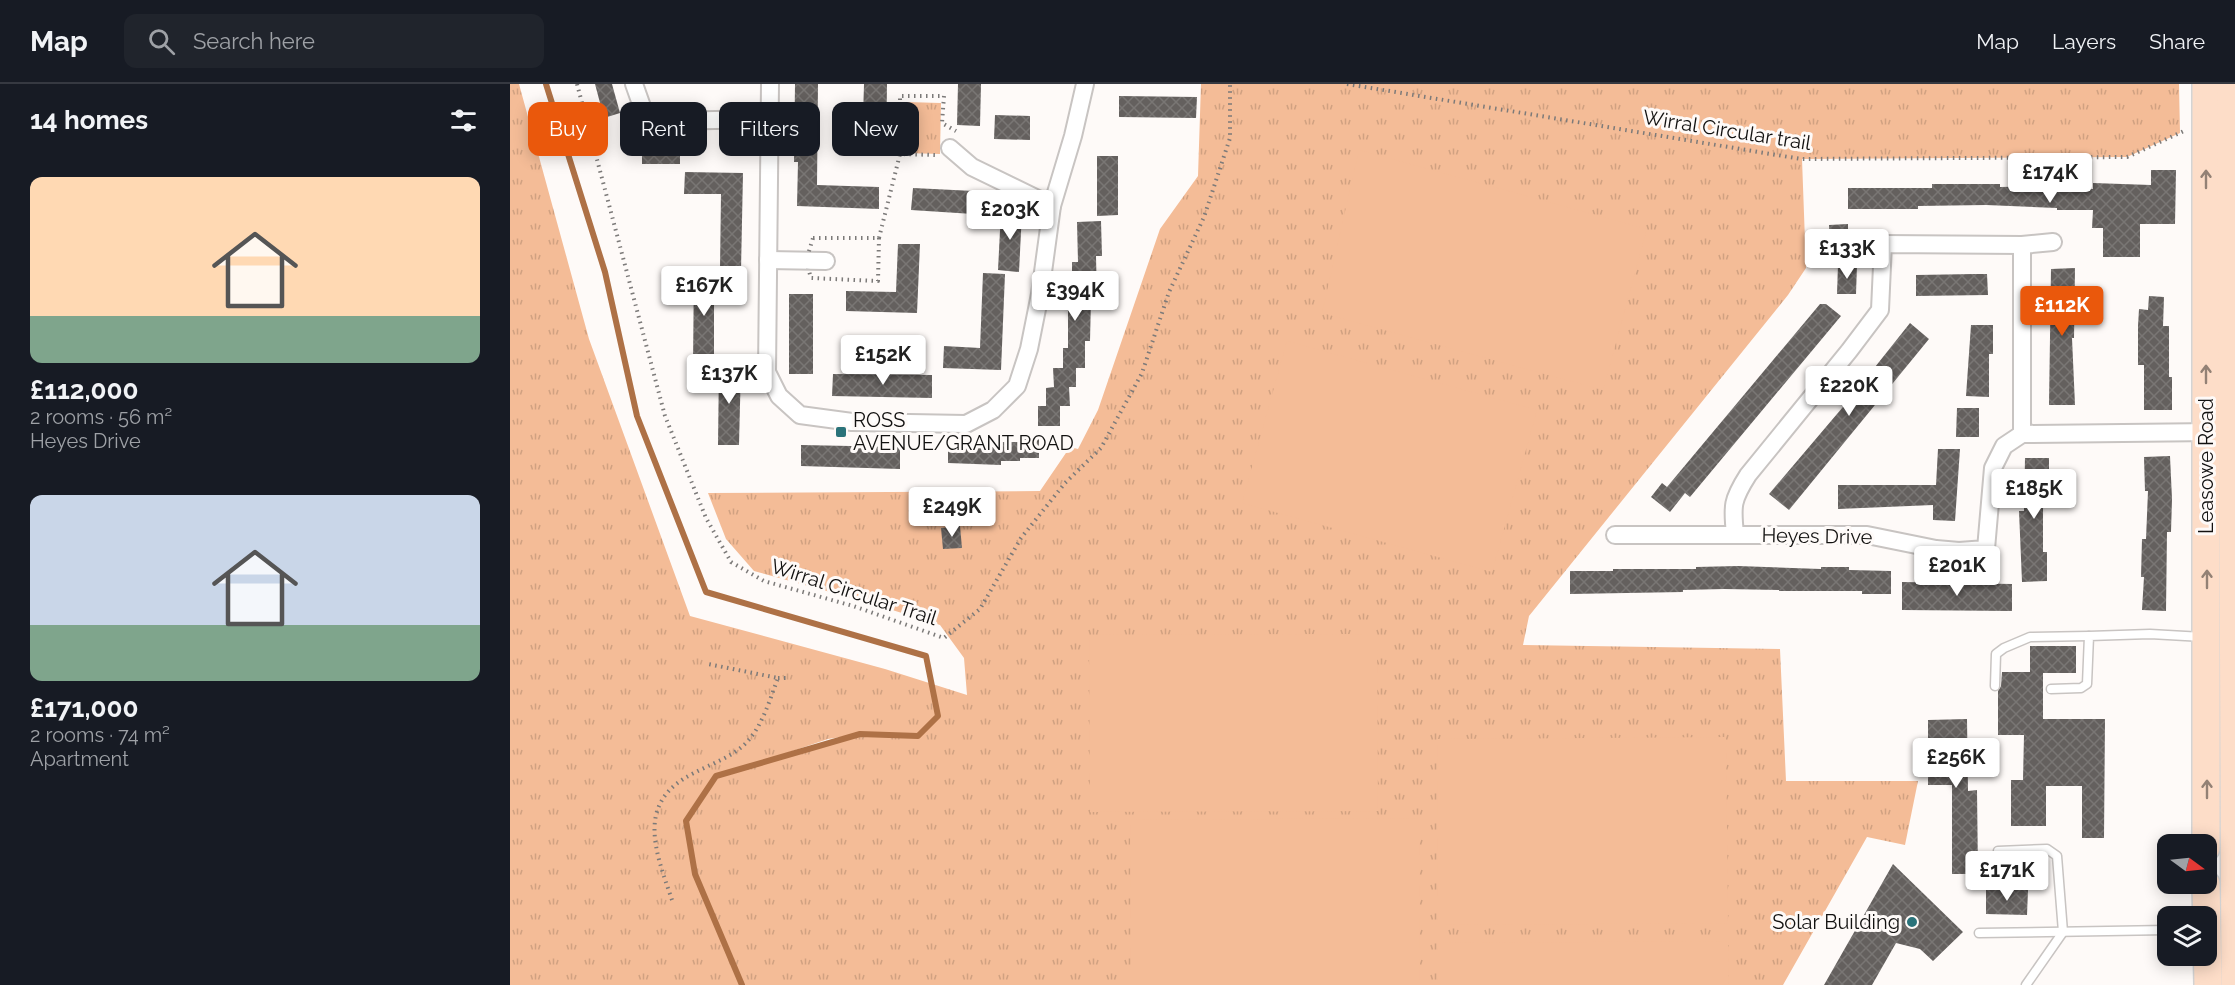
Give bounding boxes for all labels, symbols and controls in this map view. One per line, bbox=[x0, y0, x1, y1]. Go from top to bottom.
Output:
search box bbox=[124, 14, 544, 68]
text: Map bbox=[30, 25, 88, 58]
icon: search bbox=[145, 25, 178, 58]
text: Search here bbox=[193, 28, 315, 54]
text: Map bbox=[1976, 29, 2019, 54]
text: Layers bbox=[2052, 29, 2116, 54]
text: Share bbox=[2149, 29, 2205, 54]
chip: Buy bbox=[528, 102, 608, 156]
chip: Rent bbox=[620, 102, 707, 156]
chip: Filters bbox=[719, 102, 820, 156]
chip: New bbox=[832, 102, 919, 156]
icon: filters bbox=[447, 104, 480, 137]
text: 14 homes bbox=[30, 105, 148, 135]
street label: Wirral Circular trail bbox=[1641, 105, 1813, 155]
pin: £174K bbox=[2008, 153, 2092, 204]
text: £174K bbox=[2022, 160, 2078, 184]
one-way arrow bbox=[2200, 169, 2212, 189]
pin: £203K bbox=[968, 190, 1052, 241]
text: £203K bbox=[981, 197, 1040, 221]
icon: home bbox=[201, 216, 309, 324]
pin: £133K bbox=[1805, 229, 1889, 280]
text: £133K bbox=[1819, 236, 1875, 260]
pin: £167K bbox=[662, 266, 746, 317]
pin: £394K bbox=[1033, 271, 1117, 322]
text: £167K bbox=[675, 273, 733, 297]
text: £394K bbox=[1046, 278, 1104, 302]
pin: £112K bbox=[2020, 286, 2104, 337]
text: £112K bbox=[2034, 293, 2090, 317]
pin: £152K bbox=[841, 335, 925, 386]
text: £152K bbox=[855, 342, 911, 366]
pin: £137K bbox=[687, 354, 771, 405]
text: £137K bbox=[701, 361, 757, 385]
one-way arrow bbox=[2200, 364, 2212, 384]
pin: £220K bbox=[1807, 366, 1891, 417]
text: £220K bbox=[1819, 373, 1879, 397]
text: £112,000 bbox=[30, 375, 138, 405]
street label: Leasowe Road bbox=[2194, 398, 2218, 534]
text: 2 rooms · 56 m² bbox=[30, 405, 172, 429]
place label: ROSS AVENUE/GRANT ROAD bbox=[853, 408, 1074, 455]
marker: ROSS AVENUE/GRANT ROAD bbox=[834, 425, 848, 439]
text: Heyes Drive bbox=[30, 429, 141, 453]
pin: £185K bbox=[1992, 469, 2076, 520]
text: £185K bbox=[2005, 476, 2063, 500]
pin: £249K bbox=[910, 487, 994, 538]
text: £249K bbox=[923, 494, 981, 518]
street label: Heyes Drive bbox=[1761, 523, 1873, 549]
icon: home bbox=[201, 534, 309, 642]
pin: £201K bbox=[1915, 546, 1999, 597]
text: £201K bbox=[1928, 553, 1986, 577]
street label: Wirral Circular Trail bbox=[768, 554, 941, 630]
one-way arrow bbox=[2201, 569, 2213, 589]
text: £171,000 bbox=[30, 693, 138, 723]
text: 2 rooms · 74 m² bbox=[30, 723, 170, 747]
pin: £256K bbox=[1914, 738, 1998, 789]
text: £256K bbox=[1927, 745, 1985, 769]
text: Apartment bbox=[30, 747, 129, 771]
one-way arrow bbox=[2201, 780, 2213, 800]
north arrow bbox=[2157, 834, 2217, 894]
map controls bbox=[2157, 834, 2217, 966]
pin: £171K bbox=[1965, 851, 2049, 902]
text: £171K bbox=[1979, 858, 2035, 882]
button: layers bbox=[2157, 906, 2217, 966]
place label: Solar Building bbox=[1772, 910, 1900, 934]
marker: Solar Building bbox=[1905, 915, 1919, 929]

